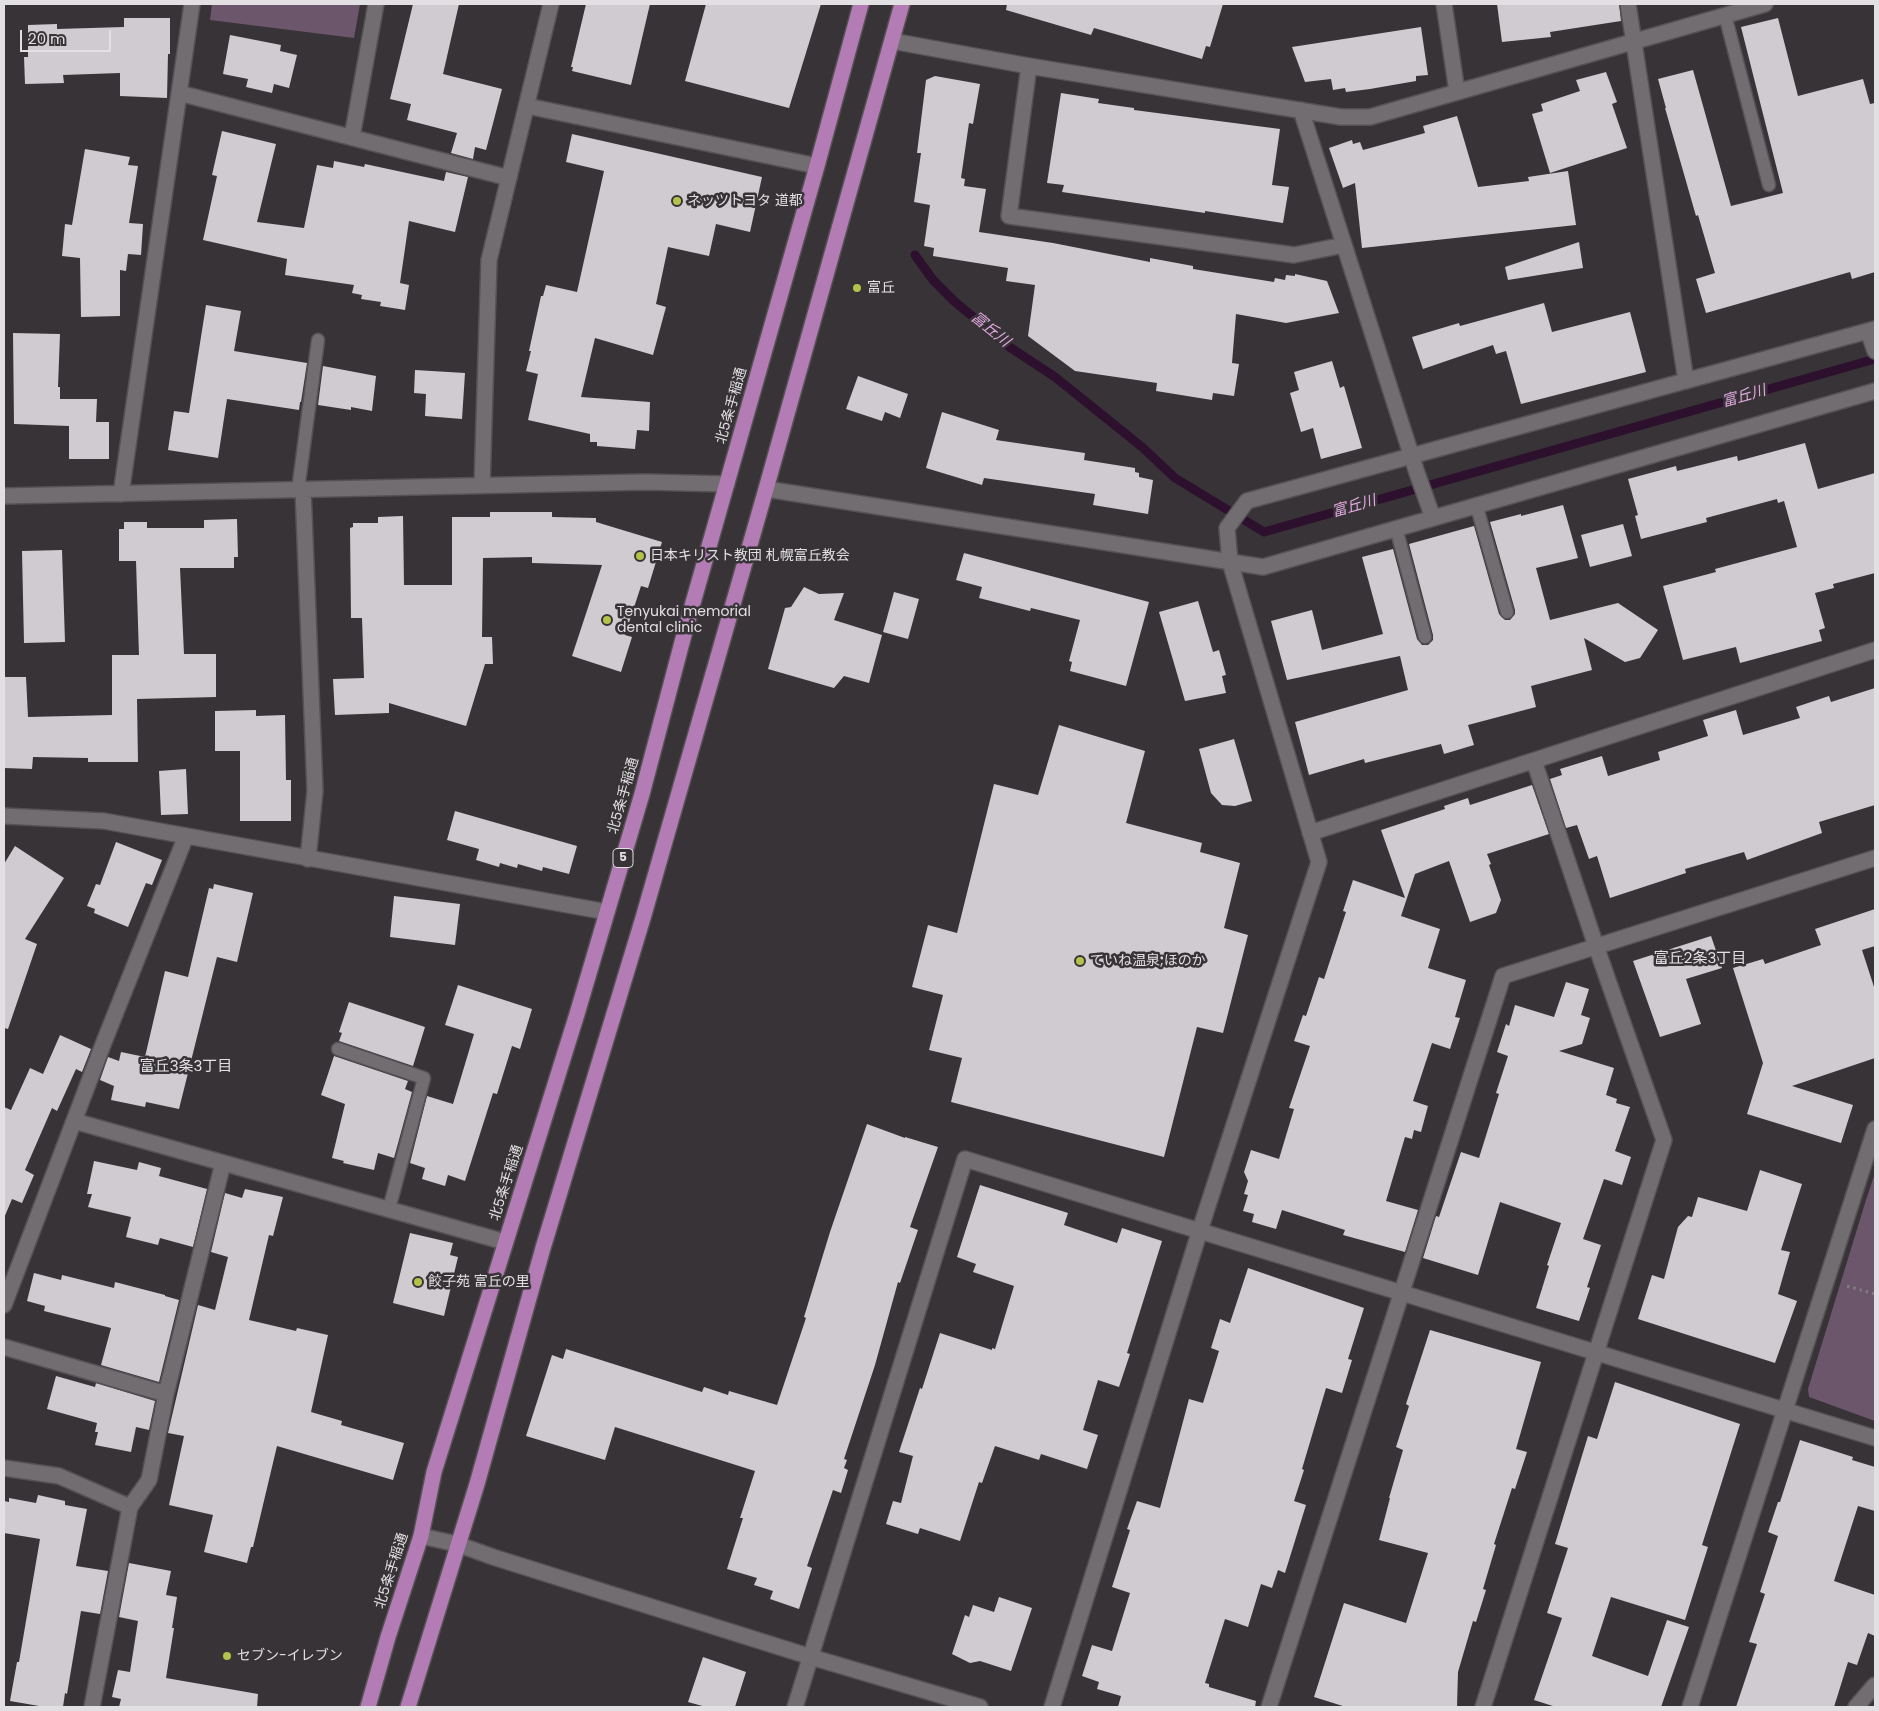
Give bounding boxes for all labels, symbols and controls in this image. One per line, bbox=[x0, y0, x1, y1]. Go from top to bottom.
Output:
scale bar bbox=[22, 20, 114, 52]
text: 20 m bbox=[28, 28, 66, 49]
place label: ネッツトヨタ 道都 bbox=[687, 193, 803, 209]
marker: ネッツトヨタ 道都 bbox=[671, 195, 683, 207]
place label: 富丘 bbox=[867, 280, 895, 296]
marker: 富丘 bbox=[851, 282, 863, 294]
water label: 富丘川 bbox=[967, 309, 1013, 351]
street label: 北5条手稲通 bbox=[713, 366, 751, 446]
water label: 富丘川 bbox=[1720, 382, 1768, 412]
water label: 富丘川 bbox=[1330, 492, 1378, 522]
place label: 日本キリスト教団 札幌富丘教会 bbox=[650, 548, 850, 564]
marker: 日本キリスト教団 札幌富丘教会 bbox=[634, 550, 646, 562]
place label: Tenyukai memorial dental clinic bbox=[617, 604, 751, 636]
marker: Tenyukai memorial dental clinic bbox=[601, 614, 613, 626]
street label: 北5条手稲通 bbox=[605, 756, 643, 836]
road number: 5 bbox=[613, 848, 633, 868]
district label: 富丘2条3丁目 bbox=[1654, 950, 1746, 968]
place label: ていね温泉;ほのか bbox=[1090, 953, 1206, 969]
marker: ていね温泉;ほのか bbox=[1074, 955, 1086, 967]
district label: 富丘3条3丁目 bbox=[140, 1058, 232, 1076]
street label: 北5条手稲通 bbox=[487, 1143, 527, 1223]
place label: 餃子苑 富丘の里 bbox=[428, 1274, 530, 1290]
marker: 餃子苑 富丘の里 bbox=[412, 1276, 424, 1288]
street label: 北5条手稲通 bbox=[372, 1531, 412, 1611]
place label: セブン-イレブン bbox=[237, 1648, 343, 1664]
marker: セブン-イレブン bbox=[221, 1650, 233, 1662]

